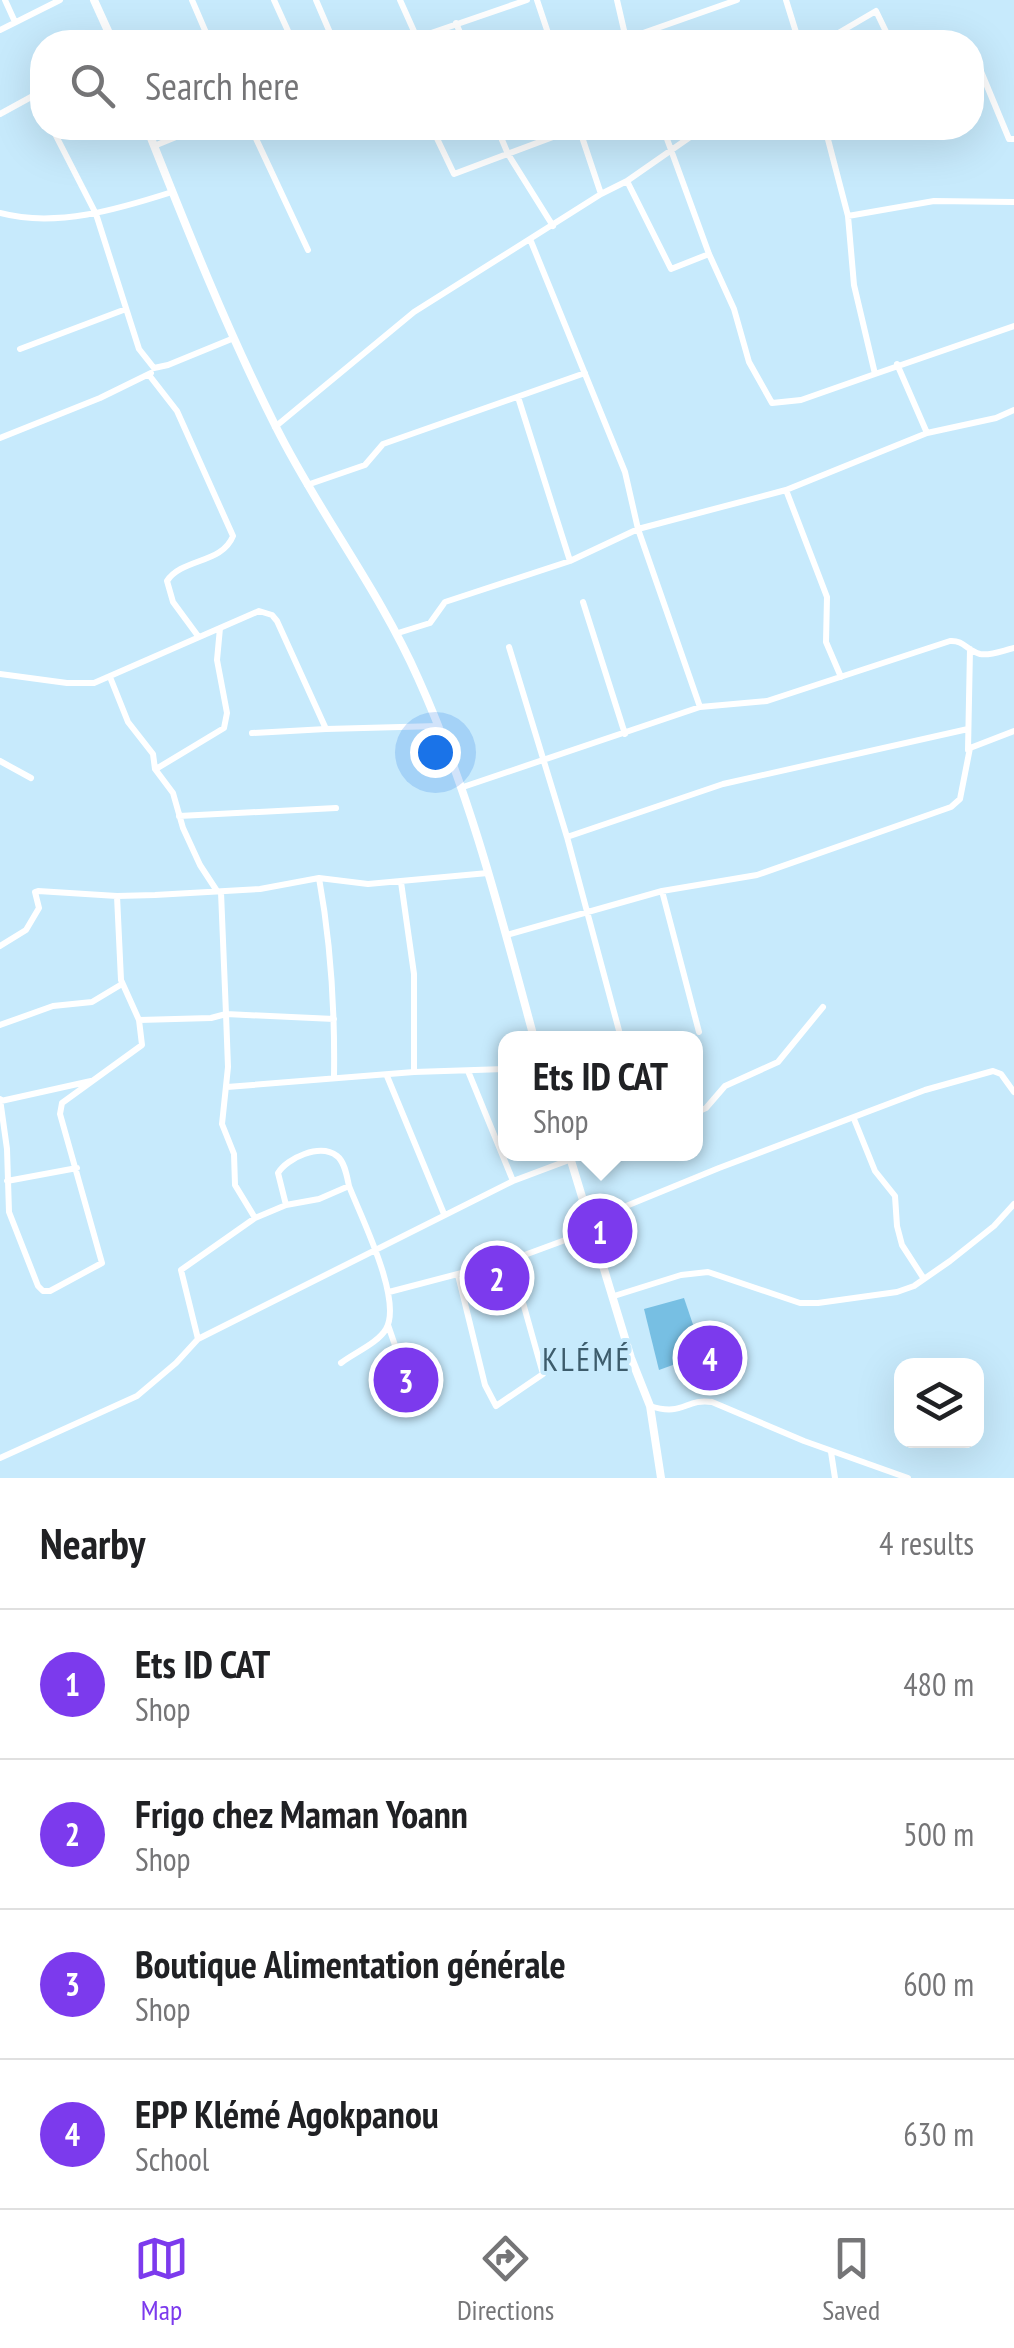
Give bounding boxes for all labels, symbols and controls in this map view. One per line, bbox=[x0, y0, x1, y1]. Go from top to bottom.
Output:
search box bbox=[30, 30, 984, 140]
icon: search bbox=[65, 58, 120, 113]
text: Search here bbox=[145, 61, 299, 110]
your location bbox=[410, 727, 461, 778]
popup bbox=[498, 1031, 703, 1161]
text: Ets ID CAT bbox=[533, 1051, 668, 1100]
text: Shop bbox=[533, 1100, 588, 1142]
pin: 1 bbox=[568, 1194, 632, 1268]
pin: 2 bbox=[464, 1240, 530, 1316]
pin: 4 bbox=[678, 1320, 742, 1396]
district label: KLÉMÉ bbox=[542, 1338, 632, 1380]
pin: 3 bbox=[374, 1342, 438, 1418]
map controls bbox=[894, 1358, 984, 1448]
button: layers bbox=[894, 1358, 984, 1448]
text: Nearby bbox=[40, 1516, 145, 1571]
text: 4 results bbox=[879, 1522, 974, 1564]
text: Ets ID CAT bbox=[135, 1639, 270, 1688]
text: 1 bbox=[65, 1663, 80, 1705]
text: 480 m bbox=[903, 1663, 974, 1705]
text: Shop bbox=[135, 1688, 191, 1730]
text: Frigo chez Maman Yoann bbox=[135, 1789, 468, 1838]
text: 2 bbox=[65, 1813, 80, 1855]
text: 500 m bbox=[903, 1813, 974, 1855]
text: Shop bbox=[135, 1838, 191, 1880]
text: Boutique Alimentation générale bbox=[135, 1939, 566, 1988]
text: 3 bbox=[65, 1963, 80, 2005]
text: 600 m bbox=[903, 1963, 974, 2005]
text: Shop bbox=[135, 1988, 191, 2030]
text: EPP Klémé Agokpanou bbox=[135, 2089, 439, 2138]
text: 4 bbox=[65, 2113, 80, 2155]
text: 630 m bbox=[903, 2113, 974, 2155]
text: School bbox=[135, 2138, 209, 2180]
tab: Map bbox=[134, 2231, 189, 2328]
tab: Directions bbox=[457, 2231, 554, 2328]
tab: Saved bbox=[822, 2231, 880, 2328]

